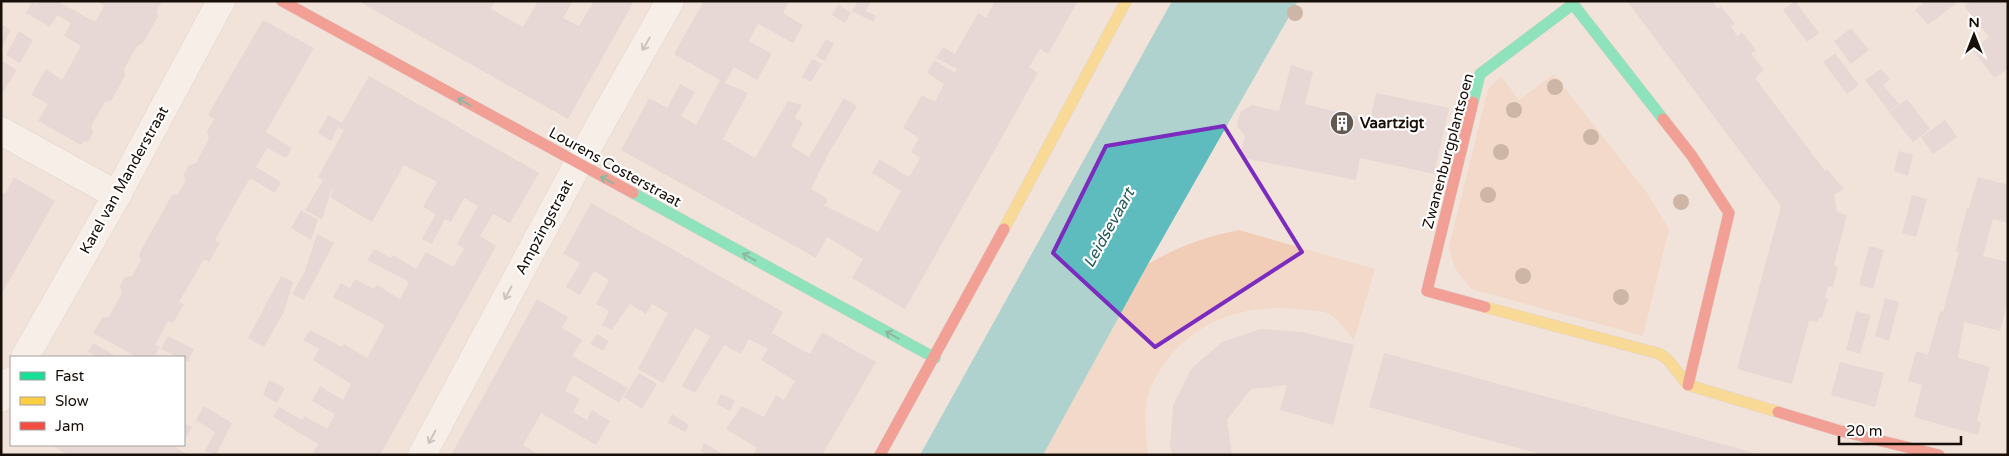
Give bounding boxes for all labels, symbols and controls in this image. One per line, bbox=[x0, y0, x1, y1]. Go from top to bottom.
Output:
north arrow bbox=[1949, 10, 1999, 60]
text: N bbox=[1968, 14, 1980, 31]
one-way arrow bbox=[640, 36, 650, 50]
street label: Zwanenburgplantsoen bbox=[1419, 71, 1477, 231]
one-way arrow bbox=[458, 96, 472, 106]
street label: Karel van Manderstraat bbox=[76, 103, 172, 257]
building icon: Vaartzigt bbox=[1329, 110, 1355, 136]
place label: Vaartzigt bbox=[1360, 114, 1425, 133]
street label: Lourens Costerstraat bbox=[546, 123, 685, 211]
one-way arrow bbox=[599, 175, 614, 185]
street label: Ampzingstraat bbox=[511, 176, 577, 278]
water label: Leidsevaart bbox=[1079, 183, 1140, 271]
one-way arrow bbox=[743, 252, 757, 262]
one-way arrow bbox=[503, 286, 513, 300]
one-way arrow bbox=[885, 330, 900, 339]
legend bbox=[10, 356, 185, 446]
text: Fast bbox=[55, 367, 85, 385]
text: Slow bbox=[55, 392, 89, 410]
scale bar bbox=[1839, 414, 1962, 446]
text: Jam bbox=[55, 417, 84, 435]
text: 20 m bbox=[1846, 422, 1883, 440]
one-way arrow bbox=[427, 429, 437, 444]

